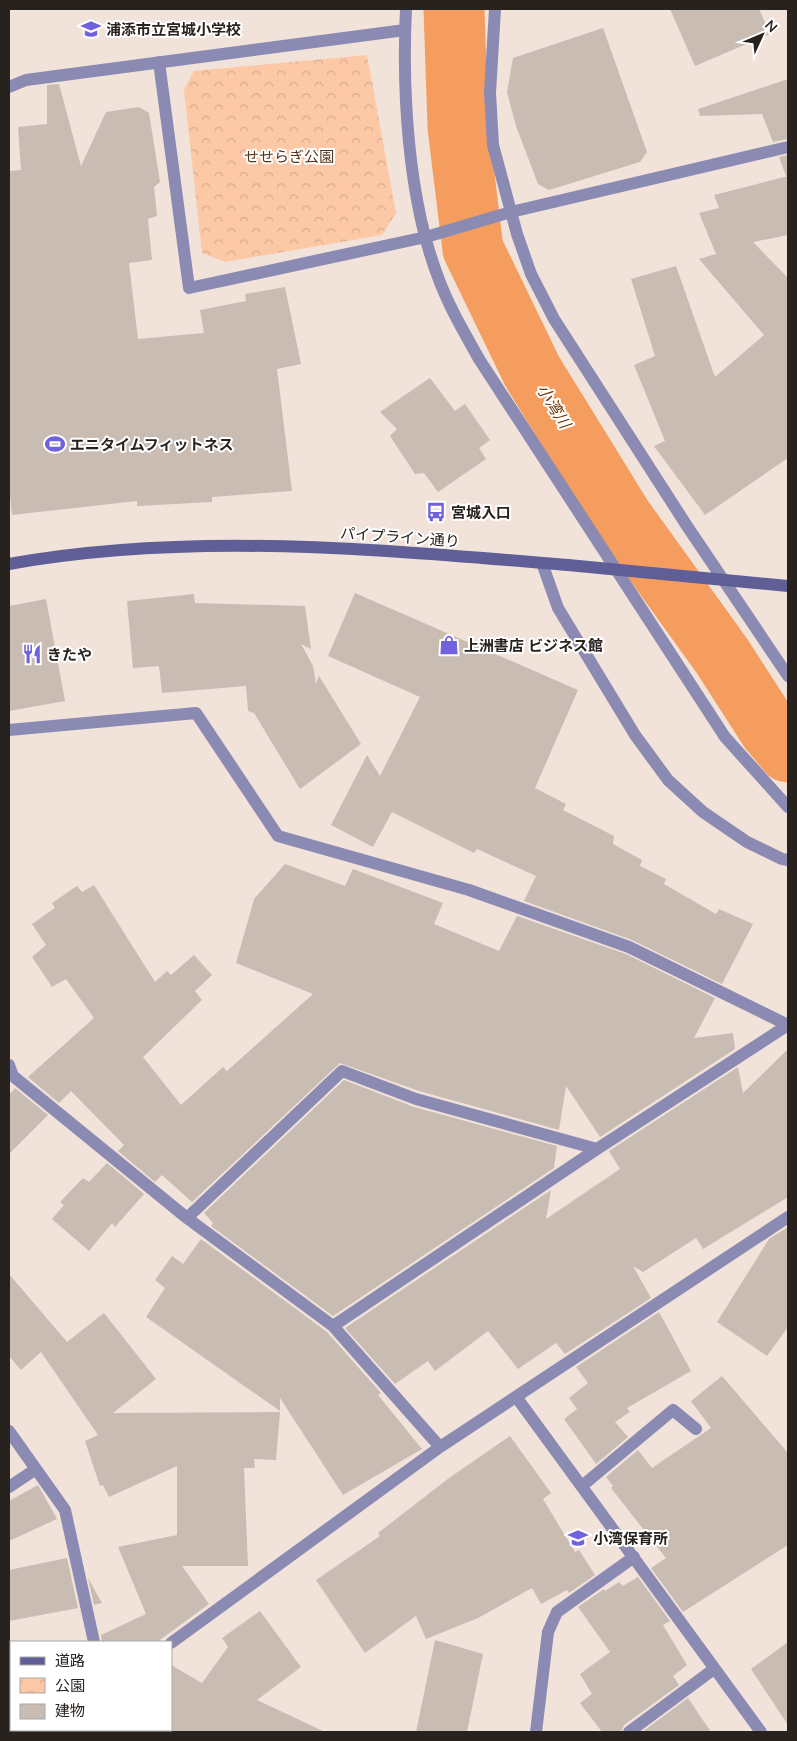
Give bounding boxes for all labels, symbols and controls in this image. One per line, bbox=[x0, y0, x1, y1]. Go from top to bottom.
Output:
north arrow bbox=[737, 10, 787, 60]
text: N bbox=[761, 16, 781, 36]
school or university icon: 浦添市立宮城小学校 bbox=[80, 18, 102, 40]
place label: 浦添市立宮城小学校 bbox=[106, 20, 241, 39]
park label: せせらぎ公園 bbox=[244, 147, 334, 166]
water label: 小湾川 bbox=[533, 380, 576, 433]
sports icon: エニタイムフィットネス bbox=[44, 433, 66, 455]
place label: エニタイムフィットネス bbox=[70, 435, 234, 454]
bus stop icon: 宮城入口 bbox=[425, 501, 447, 523]
place label: 宮城入口 bbox=[451, 503, 511, 522]
street label: パイプライン通り bbox=[339, 523, 461, 551]
shop icon: 上洲書店 ビジネス館 bbox=[438, 634, 460, 656]
place label: 上洲書店 ビジネス館 bbox=[464, 636, 603, 655]
restaurant icon: きたや bbox=[21, 643, 43, 665]
place label: きたや bbox=[47, 645, 92, 664]
school or university icon: 小湾保育所 bbox=[567, 1527, 589, 1549]
place label: 小湾保育所 bbox=[593, 1529, 668, 1548]
legend bbox=[10, 1641, 172, 1731]
text: 道路 bbox=[55, 1651, 85, 1670]
text: 公園 bbox=[55, 1676, 85, 1695]
text: 建物 bbox=[55, 1701, 85, 1720]

